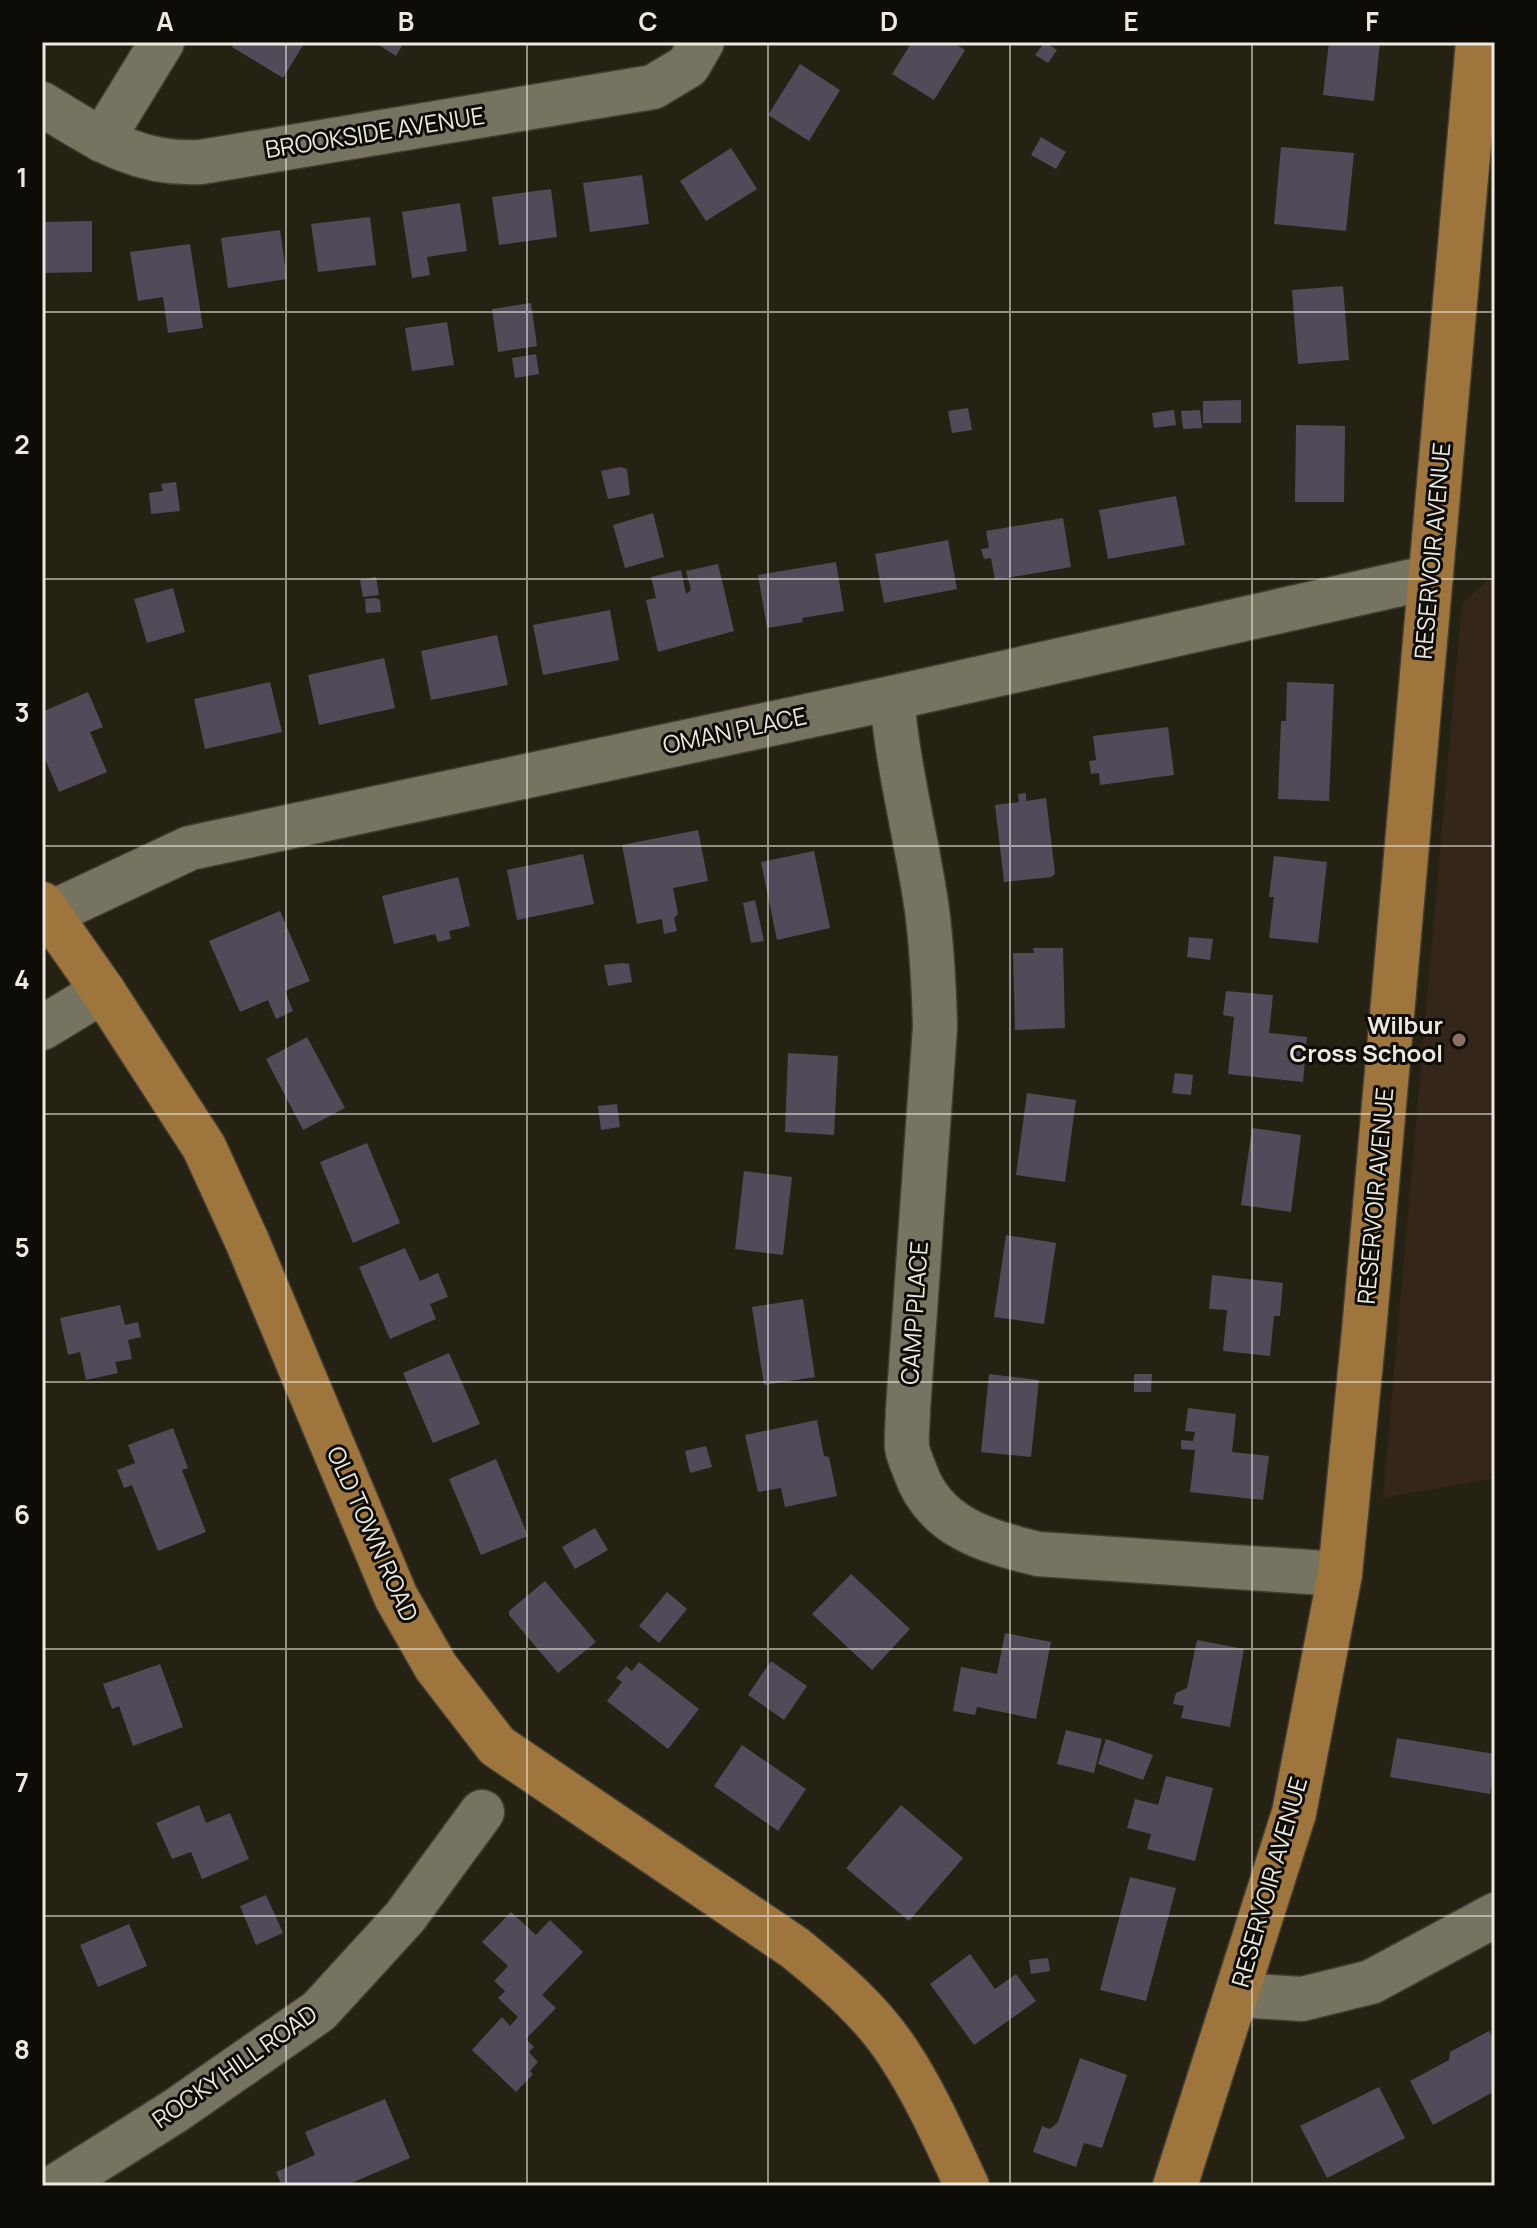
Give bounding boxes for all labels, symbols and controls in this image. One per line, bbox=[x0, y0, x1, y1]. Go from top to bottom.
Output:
text: A bbox=[156, 3, 174, 39]
text: B bbox=[398, 3, 414, 39]
text: C bbox=[638, 3, 658, 39]
text: D bbox=[880, 3, 898, 39]
text: E bbox=[1123, 3, 1139, 39]
text: F bbox=[1365, 3, 1379, 39]
street label: BROOKSIDE AVENUE bbox=[263, 98, 487, 165]
text: 1 bbox=[16, 159, 28, 195]
text: 2 bbox=[14, 426, 30, 462]
street label: RESERVOIR AVENUE bbox=[1406, 441, 1457, 661]
text: 3 bbox=[14, 694, 30, 730]
street label: OMAN PLACE bbox=[660, 698, 810, 761]
text: 4 bbox=[14, 961, 30, 997]
place label: Wilbur Cross School bbox=[1290, 1008, 1443, 1069]
marker: Wilbur Cross School bbox=[1450, 1031, 1468, 1049]
street label: RESERVOIR AVENUE bbox=[1349, 1086, 1400, 1306]
text: 5 bbox=[14, 1229, 30, 1265]
street label: CAMP PLACE bbox=[892, 1240, 935, 1386]
street label: OLD TOWN ROAD bbox=[320, 1441, 427, 1626]
text: 6 bbox=[14, 1496, 30, 1532]
text: 7 bbox=[15, 1764, 29, 1800]
street label: RESERVOIR AVENUE bbox=[1223, 1773, 1314, 1991]
street label: ROCKY HILL ROAD bbox=[145, 1996, 323, 2135]
text: 8 bbox=[14, 2031, 30, 2067]

